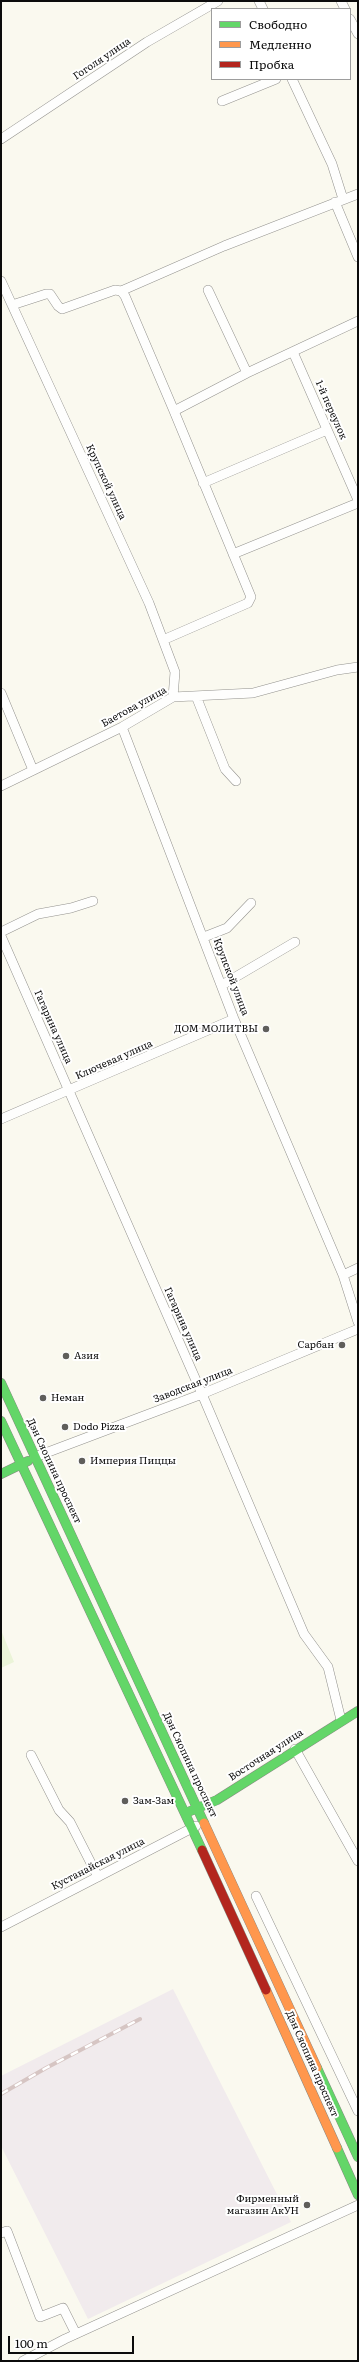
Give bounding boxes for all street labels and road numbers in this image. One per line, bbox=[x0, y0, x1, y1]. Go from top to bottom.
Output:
street label: Гоголя улица bbox=[71, 35, 133, 83]
street label: 1-й переулок bbox=[313, 379, 349, 441]
street label: Крупской улица bbox=[83, 442, 129, 522]
street label: Баетова улица bbox=[99, 684, 169, 730]
street label: Крупской улица bbox=[211, 937, 251, 1017]
street label: Гагарина улица bbox=[31, 988, 75, 1066]
street label: Ключевая улица bbox=[74, 1038, 154, 1082]
street label: Гагарина улица bbox=[161, 1285, 205, 1363]
street label: Заводская улица bbox=[152, 1364, 234, 1406]
street label: Дэн Сяопина проспект bbox=[24, 1416, 84, 1526]
street label: Дэн Сяопина проспект bbox=[160, 1710, 220, 1820]
street label: Восточная улица bbox=[227, 1726, 305, 1784]
street label: Кустанайская улица bbox=[49, 1835, 147, 1893]
street label: Дэн Сяопина проспект bbox=[283, 2009, 341, 2119]

